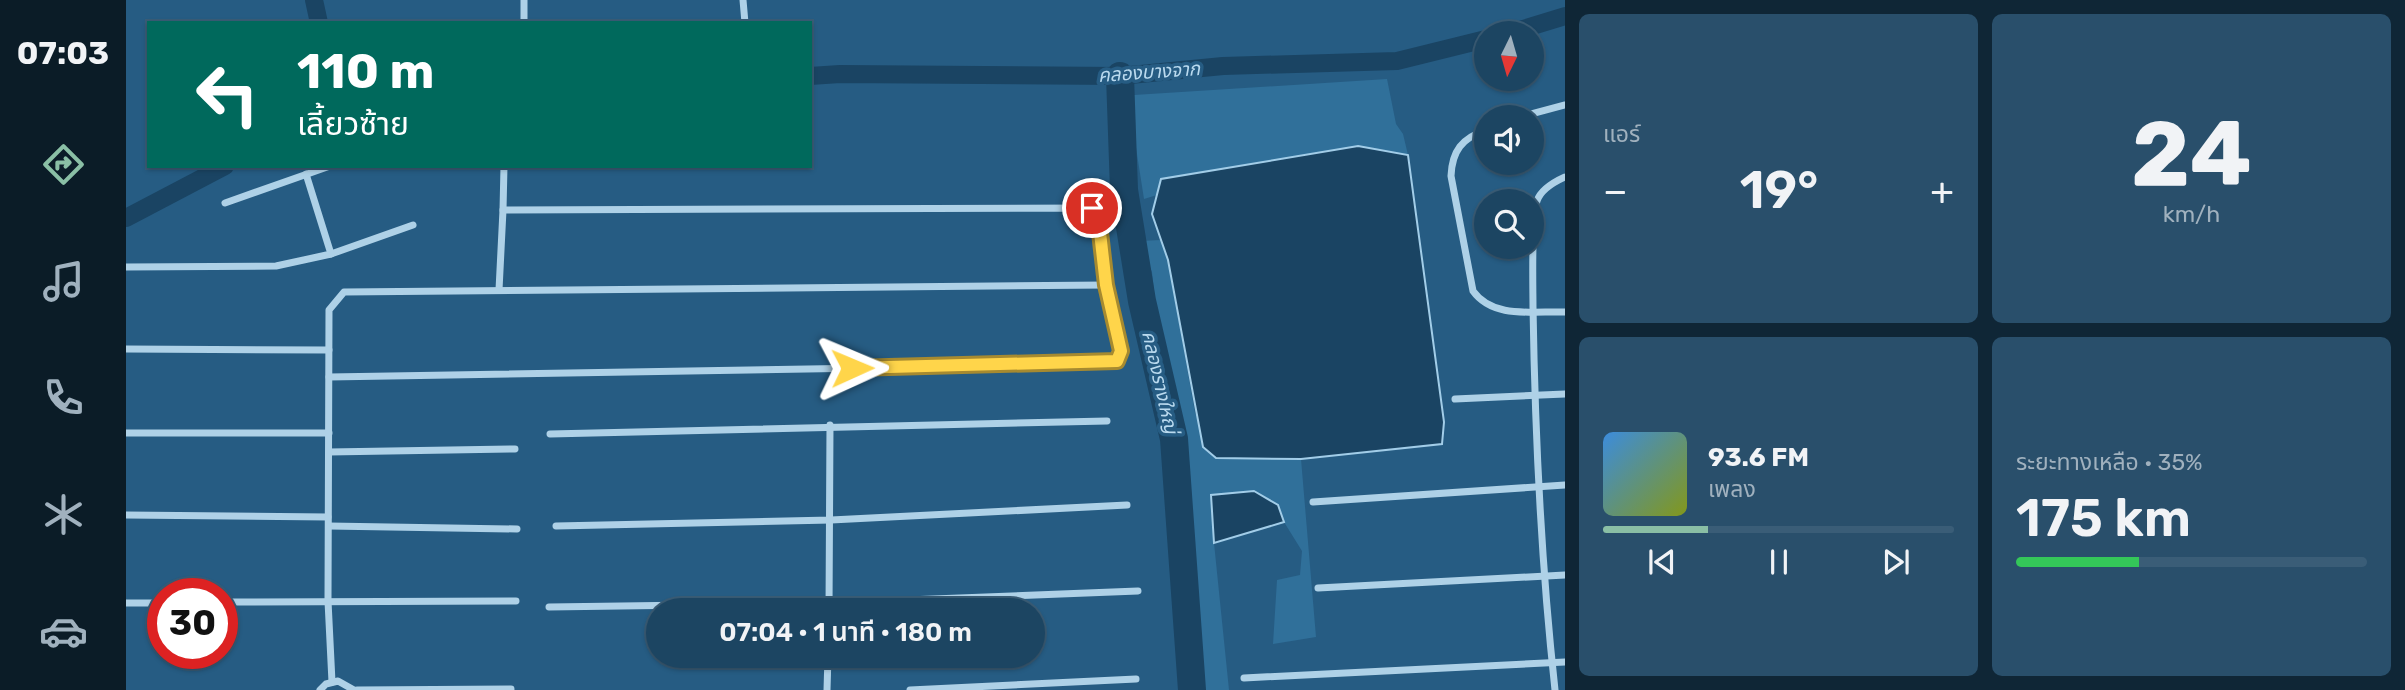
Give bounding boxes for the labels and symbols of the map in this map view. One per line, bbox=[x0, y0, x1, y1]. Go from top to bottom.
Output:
north arrow bbox=[1474, 21, 1544, 91]
water label: คลองบางจาก bbox=[1097, 57, 1201, 87]
pin bbox=[1062, 178, 1122, 238]
water label: คลองรางใหญ่ bbox=[1137, 328, 1184, 439]
position arrow bbox=[815, 331, 889, 405]
speed limit sign: 30 bbox=[147, 578, 238, 669]

